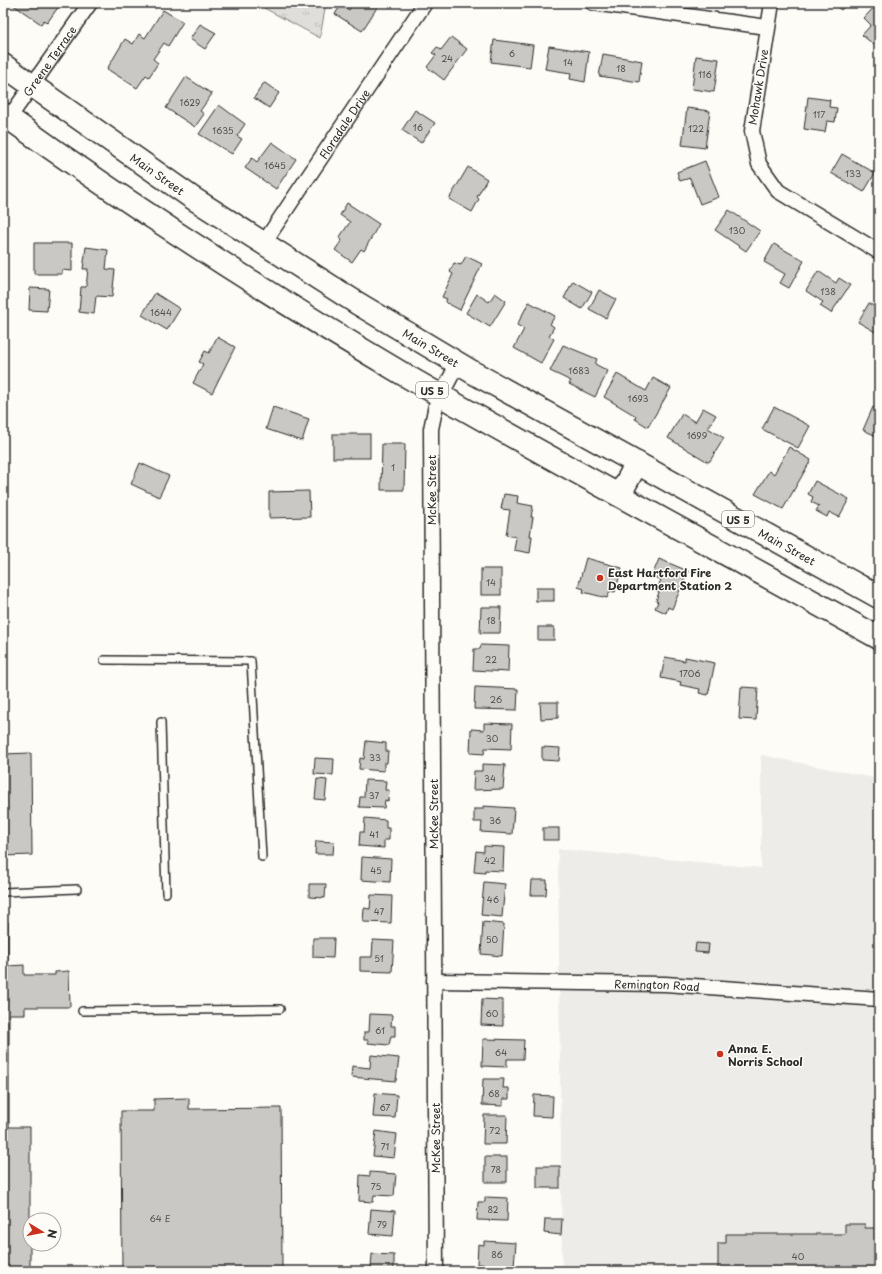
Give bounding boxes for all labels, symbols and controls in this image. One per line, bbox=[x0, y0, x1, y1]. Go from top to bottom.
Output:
street label: Greene Terrace bbox=[19, 22, 80, 99]
house number: 6 bbox=[509, 46, 515, 60]
street label: Mohawk Drive bbox=[744, 48, 772, 126]
house number: 24 bbox=[441, 51, 453, 65]
house number: 14 bbox=[563, 55, 573, 69]
house number: 18 bbox=[616, 61, 626, 75]
house number: 116 bbox=[698, 67, 712, 81]
street label: Floradale Drive bbox=[314, 85, 374, 162]
house number: 1629 bbox=[180, 95, 200, 109]
house number: 117 bbox=[813, 107, 825, 121]
house number: 16 bbox=[413, 120, 423, 134]
house number: 122 bbox=[688, 121, 704, 135]
house number: 1635 bbox=[212, 123, 234, 137]
street label: Main Street bbox=[127, 149, 189, 199]
house number: 1645 bbox=[264, 158, 286, 172]
house number: 133 bbox=[845, 166, 861, 180]
house number: 130 bbox=[729, 223, 746, 237]
house number: 138 bbox=[820, 284, 836, 298]
house number: 1644 bbox=[150, 305, 172, 319]
street label: Main Street bbox=[400, 324, 463, 371]
house number: 1683 bbox=[568, 363, 590, 377]
road number: US 5 bbox=[416, 382, 448, 398]
house number: 1693 bbox=[628, 391, 648, 405]
house number: 1699 bbox=[687, 428, 708, 442]
street label: McKee Street bbox=[423, 454, 440, 525]
house number: 1 bbox=[391, 460, 395, 474]
road number: US 5 bbox=[722, 511, 754, 527]
street label: Main Street bbox=[756, 524, 819, 569]
place label: East Hartford Fire Department Station 2 bbox=[608, 564, 732, 594]
marker: East Hartford Fire Department Station 2 bbox=[595, 573, 605, 583]
house number: 14 bbox=[486, 575, 496, 589]
house number: 18 bbox=[486, 613, 496, 627]
house number: 22 bbox=[485, 652, 497, 666]
house number: 1706 bbox=[679, 666, 701, 680]
house number: 26 bbox=[490, 692, 502, 706]
house number: 30 bbox=[486, 731, 499, 745]
house number: 33 bbox=[369, 750, 381, 764]
house number: 34 bbox=[484, 771, 496, 785]
street label: McKee Street bbox=[425, 778, 442, 849]
house number: 37 bbox=[369, 788, 379, 802]
house number: 36 bbox=[489, 813, 501, 827]
house number: 41 bbox=[369, 827, 379, 841]
house number: 42 bbox=[484, 853, 496, 867]
house number: 45 bbox=[370, 863, 382, 877]
house number: 46 bbox=[487, 892, 499, 906]
house number: 47 bbox=[374, 904, 384, 918]
house number: 50 bbox=[486, 932, 499, 946]
house number: 51 bbox=[374, 951, 384, 965]
street label: Remington Road bbox=[614, 975, 700, 995]
house number: 60 bbox=[486, 1006, 499, 1020]
house number: 61 bbox=[375, 1023, 385, 1037]
place label: Anna E. Norris School bbox=[727, 1040, 803, 1070]
house number: 64 bbox=[495, 1045, 507, 1059]
marker: Anna E. Norris School bbox=[715, 1049, 725, 1059]
house number: 68 bbox=[488, 1086, 500, 1100]
house number: 67 bbox=[379, 1100, 391, 1114]
street label: McKee Street bbox=[427, 1102, 444, 1173]
house number: 72 bbox=[489, 1123, 501, 1137]
house number: 71 bbox=[381, 1139, 389, 1153]
house number: 78 bbox=[491, 1162, 501, 1176]
house number: 75 bbox=[371, 1179, 381, 1193]
house number: 82 bbox=[487, 1202, 499, 1216]
house number: 64 E bbox=[150, 1211, 171, 1225]
north arrow bbox=[22, 1212, 62, 1252]
house number: 79 bbox=[377, 1217, 387, 1231]
text: N bbox=[43, 1228, 61, 1240]
house number: 86 bbox=[491, 1247, 503, 1261]
house number: 40 bbox=[792, 1249, 805, 1263]

